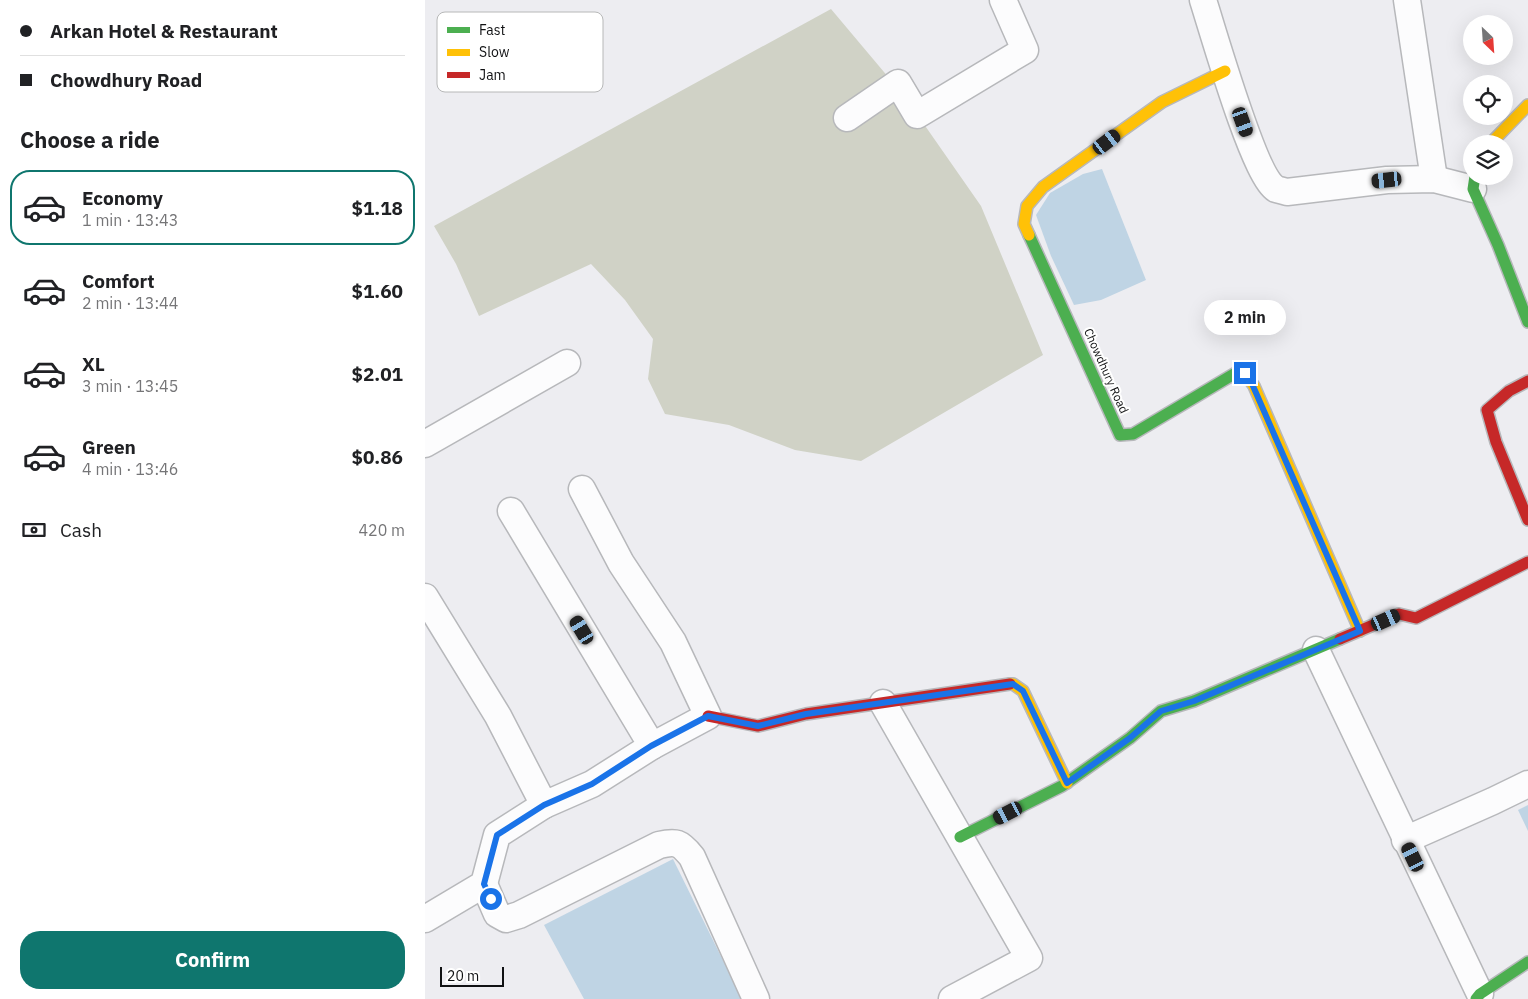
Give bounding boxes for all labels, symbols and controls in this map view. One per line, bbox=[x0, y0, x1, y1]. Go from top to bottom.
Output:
legend bbox=[437, 12, 603, 92]
north arrow bbox=[1463, 15, 1513, 65]
map controls bbox=[1463, 15, 1513, 185]
text: Arkan Hotel & Restaurant bbox=[50, 19, 278, 43]
text: Fast bbox=[479, 21, 505, 39]
text: Slow bbox=[479, 43, 510, 61]
text: Jam bbox=[479, 66, 506, 84]
text: Chowdhury Road bbox=[50, 68, 202, 92]
button: locate bbox=[1463, 75, 1513, 125]
car bbox=[1230, 105, 1255, 139]
text: Choose a ride bbox=[20, 125, 160, 154]
car bbox=[1090, 127, 1123, 157]
button: layers bbox=[1463, 135, 1513, 185]
car bbox=[1371, 171, 1402, 189]
icon: car bbox=[22, 185, 67, 230]
text: Economy bbox=[82, 186, 163, 210]
text: $1.18 bbox=[351, 196, 403, 220]
text: 1 min · 13:43 bbox=[82, 210, 178, 230]
icon: car bbox=[22, 268, 67, 313]
text: Comfort bbox=[82, 269, 155, 293]
text: $1.60 bbox=[351, 279, 403, 303]
text: 2 min · 13:44 bbox=[82, 293, 178, 313]
callout: 2 min bbox=[1204, 300, 1286, 336]
text: 2 min bbox=[1224, 307, 1266, 327]
street label: Chowdhury Road bbox=[1081, 326, 1132, 416]
icon: car bbox=[22, 351, 67, 396]
text: XL bbox=[82, 352, 105, 376]
text: $2.01 bbox=[351, 362, 403, 386]
route end bbox=[1234, 362, 1256, 384]
text: 3 min · 13:45 bbox=[82, 376, 178, 396]
icon: car bbox=[22, 434, 67, 479]
text: Green bbox=[82, 435, 136, 459]
text: $0.86 bbox=[351, 445, 403, 469]
text: 4 min · 13:46 bbox=[82, 459, 178, 479]
icon: cash bbox=[20, 516, 48, 544]
text: Cash bbox=[60, 518, 102, 542]
text: 420 m bbox=[358, 520, 405, 540]
car bbox=[1369, 607, 1402, 633]
car bbox=[567, 613, 596, 647]
car bbox=[991, 800, 1024, 826]
car bbox=[1399, 840, 1426, 874]
route start bbox=[480, 888, 502, 910]
button: Confirm bbox=[20, 931, 405, 989]
scale bar bbox=[440, 964, 504, 987]
text: 20 m bbox=[447, 967, 479, 985]

